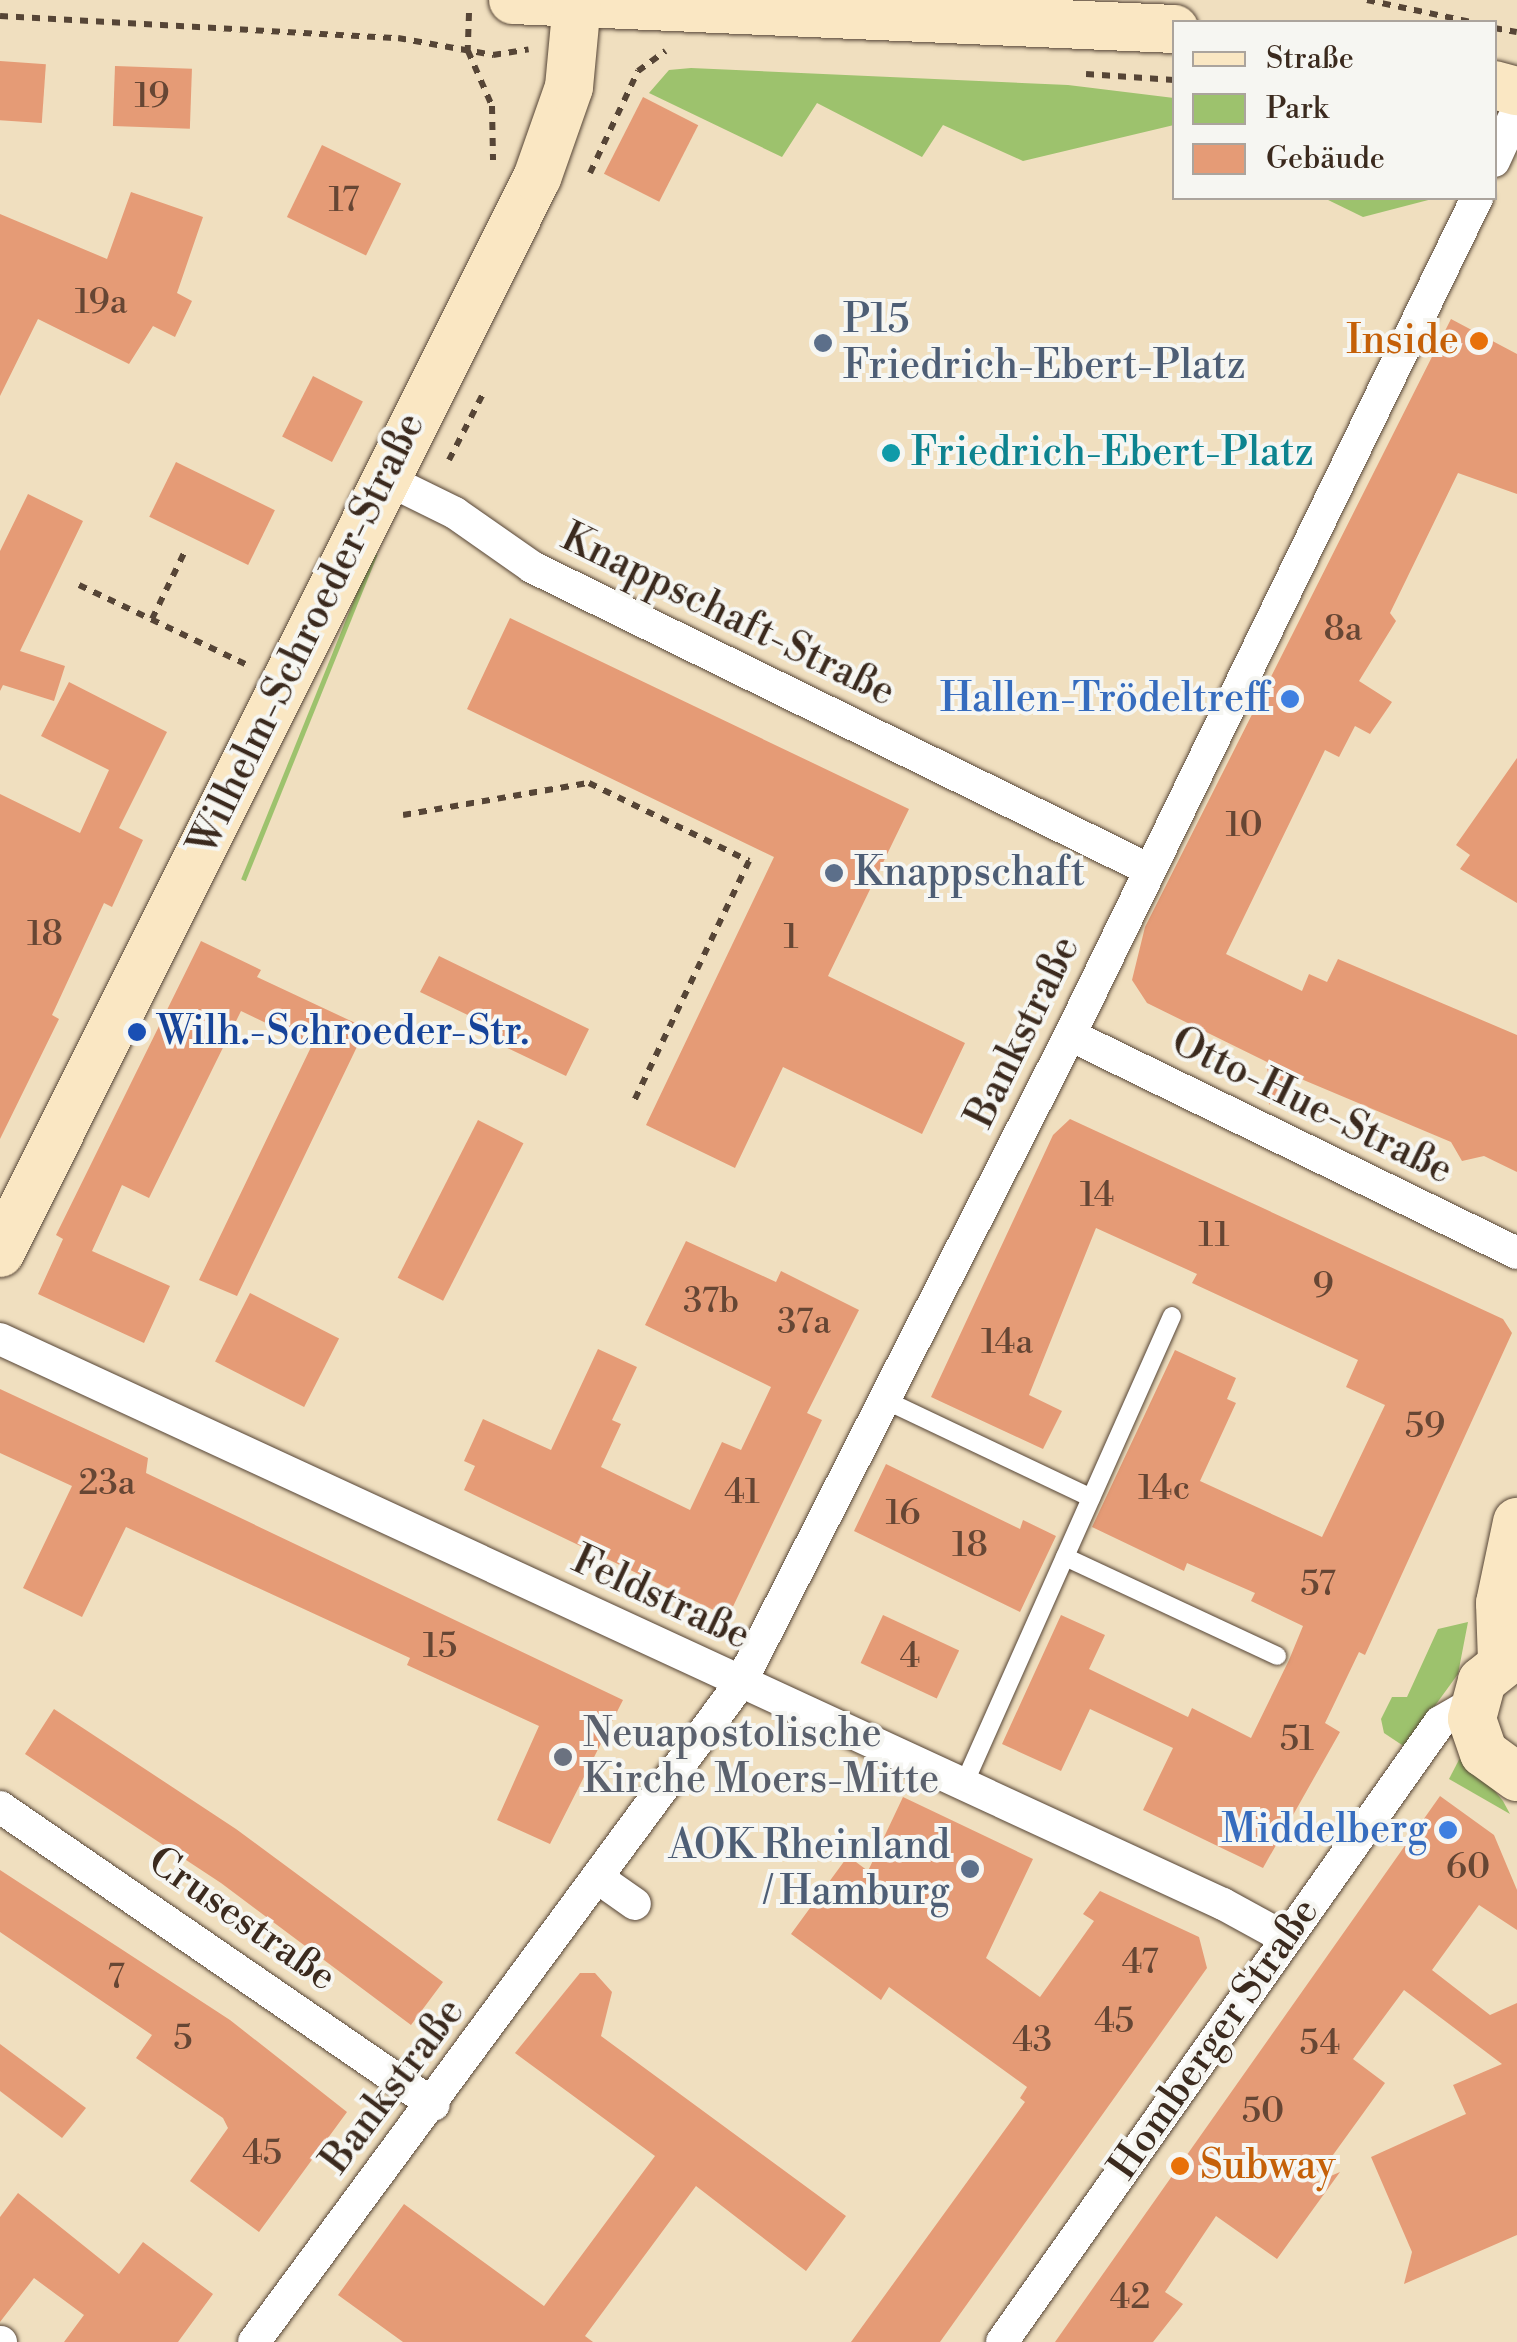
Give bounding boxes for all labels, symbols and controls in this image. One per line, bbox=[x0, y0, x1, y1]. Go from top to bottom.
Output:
legend bbox=[1172, 20, 1497, 200]
text: Straße bbox=[1266, 40, 1354, 78]
house number: 19 bbox=[134, 76, 170, 118]
text: Park bbox=[1266, 90, 1328, 128]
text: Gebäude bbox=[1266, 140, 1385, 178]
house number: 17 bbox=[329, 180, 359, 222]
house number: 19a bbox=[75, 282, 127, 324]
place label: P15 Friedrich-Ebert-Platz bbox=[843, 296, 1246, 390]
place label: Inside bbox=[1346, 317, 1459, 365]
marker: Inside bbox=[1468, 330, 1490, 352]
marker: P15 Friedrich-Ebert-Platz bbox=[812, 332, 834, 354]
street label: Wilhelm-Schroeder-Straße bbox=[179, 405, 435, 863]
place label: Friedrich-Ebert-Platz bbox=[911, 429, 1314, 477]
marker: Friedrich-Ebert-Platz bbox=[880, 442, 902, 464]
street label: Knappschaft-Straße bbox=[553, 513, 903, 717]
house number: 8a bbox=[1323, 609, 1363, 651]
place label: Hallen-Trödeltreff bbox=[940, 675, 1270, 723]
marker: Hallen-Trödeltreff bbox=[1279, 688, 1301, 710]
house number: 10 bbox=[1225, 805, 1263, 847]
place label: Knappschaft bbox=[854, 849, 1085, 897]
marker: Knappschaft bbox=[823, 862, 845, 884]
house number: 18 bbox=[27, 914, 63, 956]
house number: 1 bbox=[783, 917, 799, 959]
street label: Bankstraße bbox=[956, 929, 1090, 1135]
place label: Wilh.-Schroeder-Str. bbox=[157, 1008, 529, 1056]
street label: Otto-Hue-Straße bbox=[1164, 1017, 1460, 1195]
marker: Wilh.-Schroeder-Str. bbox=[126, 1021, 148, 1043]
house number: 14 bbox=[1080, 1175, 1114, 1217]
house number: 11 bbox=[1198, 1215, 1230, 1257]
house number: 9 bbox=[1312, 1266, 1334, 1308]
house number: 37b bbox=[683, 1281, 739, 1323]
house number: 37a bbox=[777, 1302, 831, 1344]
house number: 14a bbox=[981, 1322, 1033, 1364]
house number: 59 bbox=[1405, 1406, 1445, 1448]
house number: 23a bbox=[79, 1463, 135, 1505]
house number: 14c bbox=[1138, 1468, 1190, 1510]
house number: 41 bbox=[724, 1472, 760, 1514]
house number: 16 bbox=[885, 1493, 921, 1535]
house number: 18 bbox=[952, 1525, 988, 1567]
street label: Feldstraße bbox=[565, 1536, 757, 1660]
house number: 57 bbox=[1300, 1564, 1336, 1606]
house number: 15 bbox=[423, 1626, 457, 1668]
house number: 4 bbox=[900, 1636, 920, 1678]
place label: Neuapostolische Kirche Moers-Mitte bbox=[583, 1710, 939, 1804]
house number: 51 bbox=[1280, 1719, 1314, 1761]
marker: Neuapostolische Kirche Moers-Mitte bbox=[552, 1746, 574, 1768]
place label: Middelberg bbox=[1221, 1806, 1428, 1854]
marker: Middelberg bbox=[1437, 1819, 1459, 1841]
place label: AOK Rheinland / Hamburg bbox=[669, 1822, 950, 1916]
street label: Crusestraße bbox=[139, 1837, 345, 2001]
house number: 60 bbox=[1446, 1847, 1490, 1889]
marker: AOK Rheinland / Hamburg bbox=[959, 1858, 981, 1880]
street label: Homberger Straße bbox=[1099, 1889, 1329, 2189]
house number: 47 bbox=[1121, 1942, 1159, 1984]
house number: 7 bbox=[107, 1957, 125, 1999]
street label: Bankstraße bbox=[312, 1989, 474, 2183]
house number: 45 bbox=[1094, 2001, 1134, 2043]
house number: 5 bbox=[173, 2018, 193, 2060]
house number: 43 bbox=[1012, 2020, 1052, 2062]
house number: 54 bbox=[1300, 2023, 1340, 2065]
house number: 50 bbox=[1242, 2091, 1284, 2133]
house number: 45 bbox=[242, 2133, 282, 2175]
place label: Subway bbox=[1200, 2142, 1335, 2190]
marker: Subway bbox=[1169, 2155, 1191, 2177]
house number: 42 bbox=[1110, 2277, 1150, 2319]

